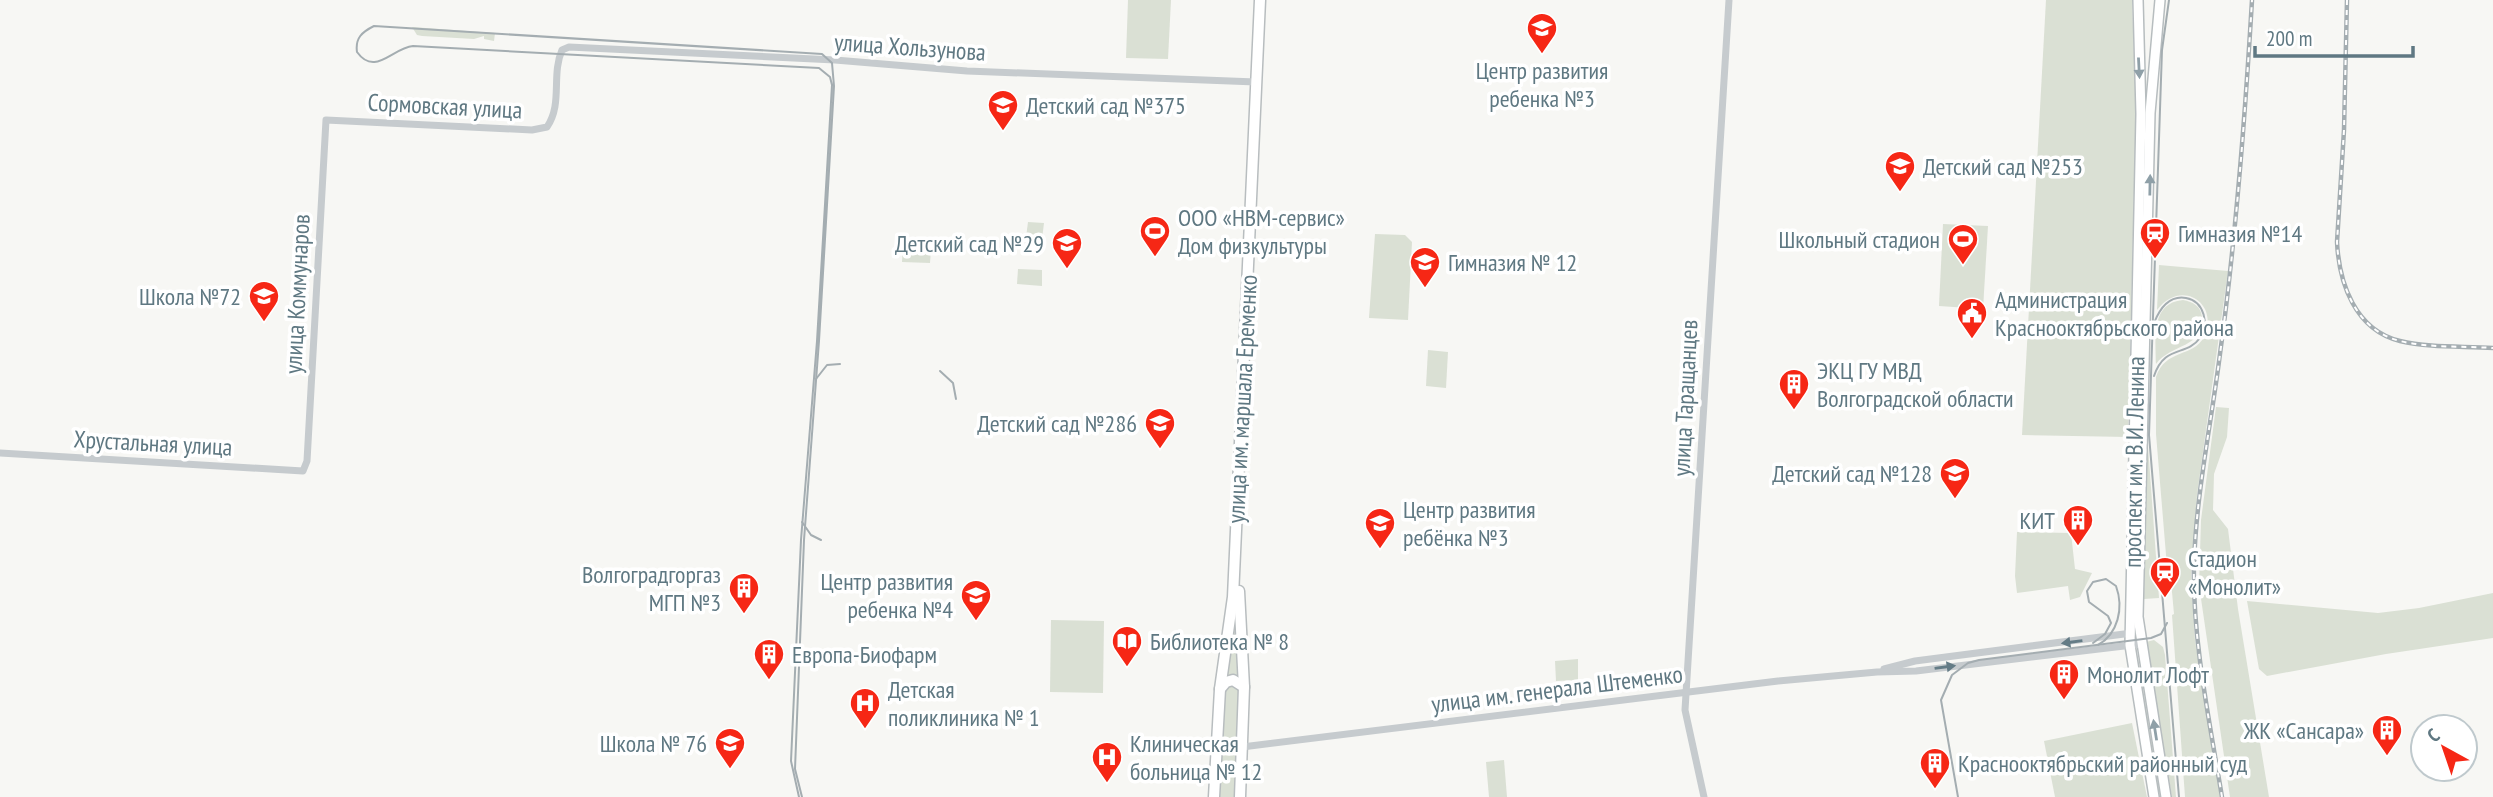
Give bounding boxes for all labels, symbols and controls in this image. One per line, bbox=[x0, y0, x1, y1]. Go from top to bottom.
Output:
school or university icon: Центр развития ребенка №3 bbox=[1525, 11, 1559, 55]
scale bar bbox=[2255, 14, 2412, 58]
text: 200 m bbox=[2266, 25, 2312, 52]
street label: улица Хользунова bbox=[833, 26, 987, 68]
place label: Центр развития ребенка №3 bbox=[1476, 55, 1608, 114]
one-way arrow bbox=[2133, 57, 2144, 79]
street label: Сормовская улица bbox=[367, 86, 523, 126]
school or university icon: Детский сад №375 bbox=[986, 88, 1020, 132]
place label: Детский сад №375 bbox=[1026, 90, 1186, 121]
school or university icon: Детский сад №253 bbox=[1883, 149, 1917, 193]
place label: Детский сад №253 bbox=[1923, 151, 2083, 182]
one-way arrow bbox=[2144, 174, 2156, 196]
place label: ООО «НВМ-сервис» Дом физкультуры bbox=[1178, 202, 1345, 261]
street label: улица Коммунаров bbox=[277, 213, 317, 375]
sports icon: ООО «НВМ-сервис» Дом физкультуры bbox=[1138, 214, 1172, 258]
station icon: Гимназия №14 bbox=[2138, 216, 2172, 260]
place label: Гимназия №14 bbox=[2178, 218, 2302, 249]
sports icon: Школьный стадион bbox=[1946, 222, 1980, 266]
place label: Школьный стадион bbox=[1779, 224, 1940, 255]
school or university icon: Детский сад №29 bbox=[1050, 226, 1084, 270]
place label: Детский сад №29 bbox=[895, 228, 1044, 259]
school or university icon: Гимназия № 12 bbox=[1408, 245, 1442, 289]
place label: Гимназия № 12 bbox=[1448, 247, 1577, 278]
street label: улица им. маршала Еременко bbox=[1220, 274, 1264, 524]
school or university icon: Школа №72 bbox=[247, 279, 281, 323]
place label: Школа №72 bbox=[139, 281, 241, 312]
place label: Администрация Краснооктябрьского района bbox=[1995, 284, 2234, 343]
public building icon: Администрация Краснооктябрьского района bbox=[1955, 296, 1989, 340]
street label: улица Таращанцев bbox=[1665, 319, 1705, 477]
place label: ЭКЦ ГУ МВД Волгоградской области bbox=[1817, 355, 2014, 414]
street label: проспект им. В.И. Ленина bbox=[2117, 356, 2151, 568]
building icon: ЭКЦ ГУ МВД Волгоградской области bbox=[1777, 367, 1811, 411]
school or university icon: Детский сад №286 bbox=[1143, 406, 1177, 450]
place label: Детский сад №286 bbox=[977, 408, 1137, 439]
street label: Хрустальная улица bbox=[73, 423, 233, 463]
school or university icon: Детский сад №128 bbox=[1938, 456, 1972, 500]
place label: Детский сад №128 bbox=[1772, 458, 1932, 489]
place label: Центр развития ребёнка №3 bbox=[1403, 494, 1536, 553]
building icon: КИТ bbox=[2061, 503, 2095, 547]
place label: КИТ bbox=[2019, 505, 2055, 536]
school or university icon: Центр развития ребёнка №3 bbox=[1363, 506, 1397, 550]
place label: Стадион «Монолит» bbox=[2188, 543, 2281, 602]
station icon: Стадион «Монолит» bbox=[2148, 555, 2182, 599]
place label: Волгоградгоргаз МГП №3 bbox=[582, 559, 721, 618]
place label: Центр развития ребенка №4 bbox=[820, 566, 953, 625]
building icon: Волгоградгоргаз МГП №3 bbox=[727, 571, 761, 615]
school or university icon: Центр развития ребенка №4 bbox=[959, 578, 993, 622]
library icon: Библиотека № 8 bbox=[1110, 624, 1144, 668]
place label: Библиотека № 8 bbox=[1150, 626, 1289, 657]
one-way arrow bbox=[2061, 636, 2083, 647]
building icon: Европа-Биофарм bbox=[752, 637, 786, 681]
place label: Европа-Биофарм bbox=[792, 639, 937, 670]
building icon: Монолит Лофт bbox=[2047, 657, 2081, 701]
street label: улица им. генерала Штеменко bbox=[1429, 658, 1685, 720]
place label: Монолит Лофт bbox=[2087, 659, 2209, 690]
one-way arrow bbox=[1934, 661, 1956, 672]
place label: Детская поликлиника № 1 bbox=[888, 674, 1040, 733]
hospital icon: Детская поликлиника № 1 bbox=[848, 686, 882, 730]
building icon: ЖК «Сансара» bbox=[2370, 713, 2404, 757]
north arrow bbox=[2409, 713, 2479, 783]
place label: ЖК «Сансара» bbox=[2243, 715, 2364, 746]
one-way arrow bbox=[2149, 719, 2160, 741]
text: С bbox=[2422, 723, 2444, 747]
school or university icon: Школа № 76 bbox=[713, 726, 747, 770]
place label: Школа № 76 bbox=[600, 728, 707, 759]
place label: Клиническая больница № 12 bbox=[1130, 728, 1262, 787]
hospital icon: Клиническая больница № 12 bbox=[1090, 740, 1124, 784]
building icon: Краснооктябрьский районный суд bbox=[1918, 746, 1952, 790]
place label: Краснооктябрьский районный суд bbox=[1958, 748, 2248, 779]

